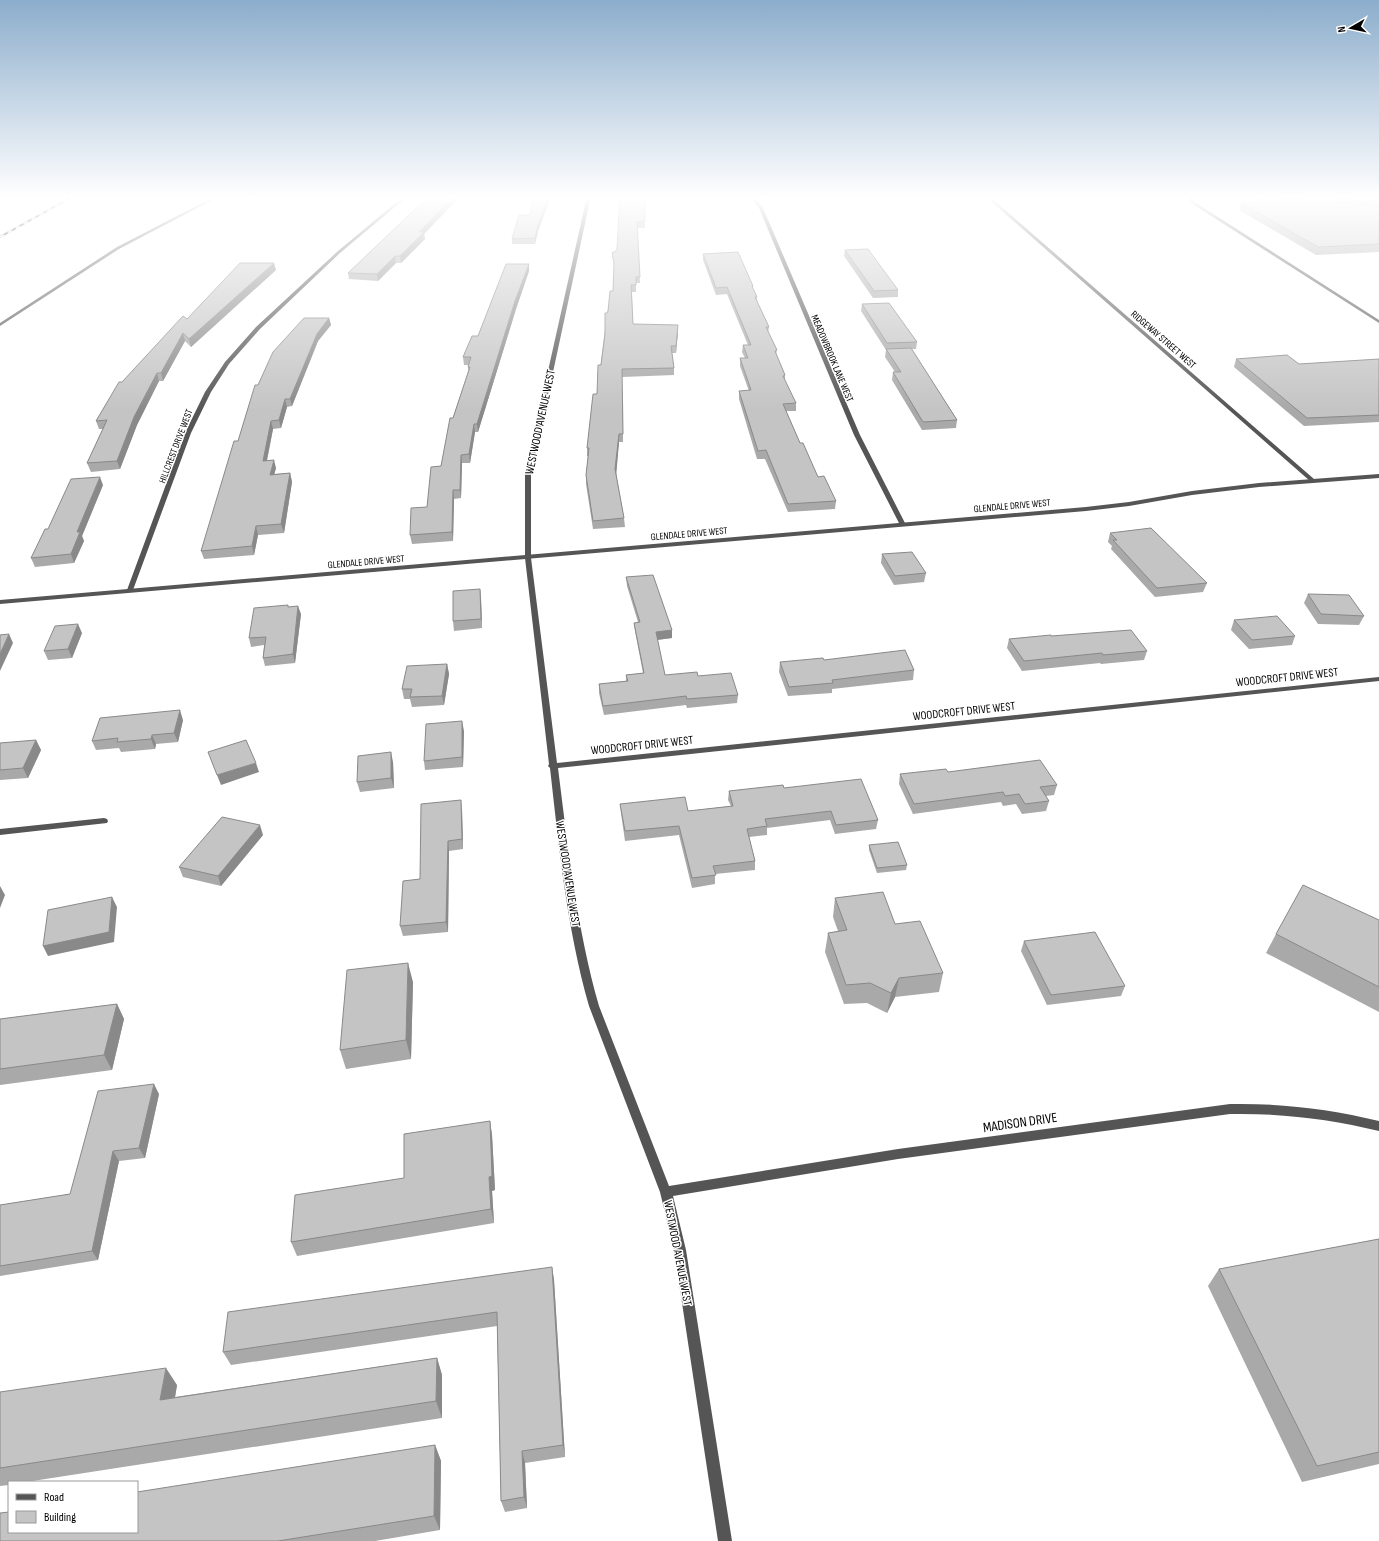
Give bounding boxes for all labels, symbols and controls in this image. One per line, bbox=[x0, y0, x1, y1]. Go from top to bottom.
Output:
north arrow bbox=[1331, 8, 1371, 48]
text: N bbox=[1335, 25, 1348, 33]
street label: RIDGEWAY STREET WEST bbox=[1128, 308, 1198, 371]
street label: MEADOWBROOK LANE WEST bbox=[808, 313, 856, 404]
street label: WESTWOOD AVENUE WEST bbox=[522, 368, 559, 476]
street label: HILLCREST DRIVE WEST bbox=[156, 408, 196, 485]
street label: GLENDALE DRIVE WEST bbox=[973, 497, 1051, 515]
street label: GLENDALE DRIVE WEST bbox=[650, 525, 728, 543]
street label: GLENDALE DRIVE WEST bbox=[327, 553, 405, 571]
street label: WOODCROFT DRIVE WEST bbox=[1235, 665, 1339, 690]
street label: WOODCROFT DRIVE WEST bbox=[912, 699, 1016, 724]
street label: WOODCROFT DRIVE WEST bbox=[590, 733, 694, 758]
street label: WESTWOOD AVENUE WEST bbox=[552, 820, 583, 928]
street label: MADISON DRIVE bbox=[982, 1109, 1058, 1136]
street label: WESTWOOD AVENUE WEST bbox=[660, 1199, 695, 1307]
legend bbox=[8, 1481, 138, 1533]
text: Road bbox=[44, 1490, 64, 1505]
text: Building bbox=[44, 1510, 76, 1525]

